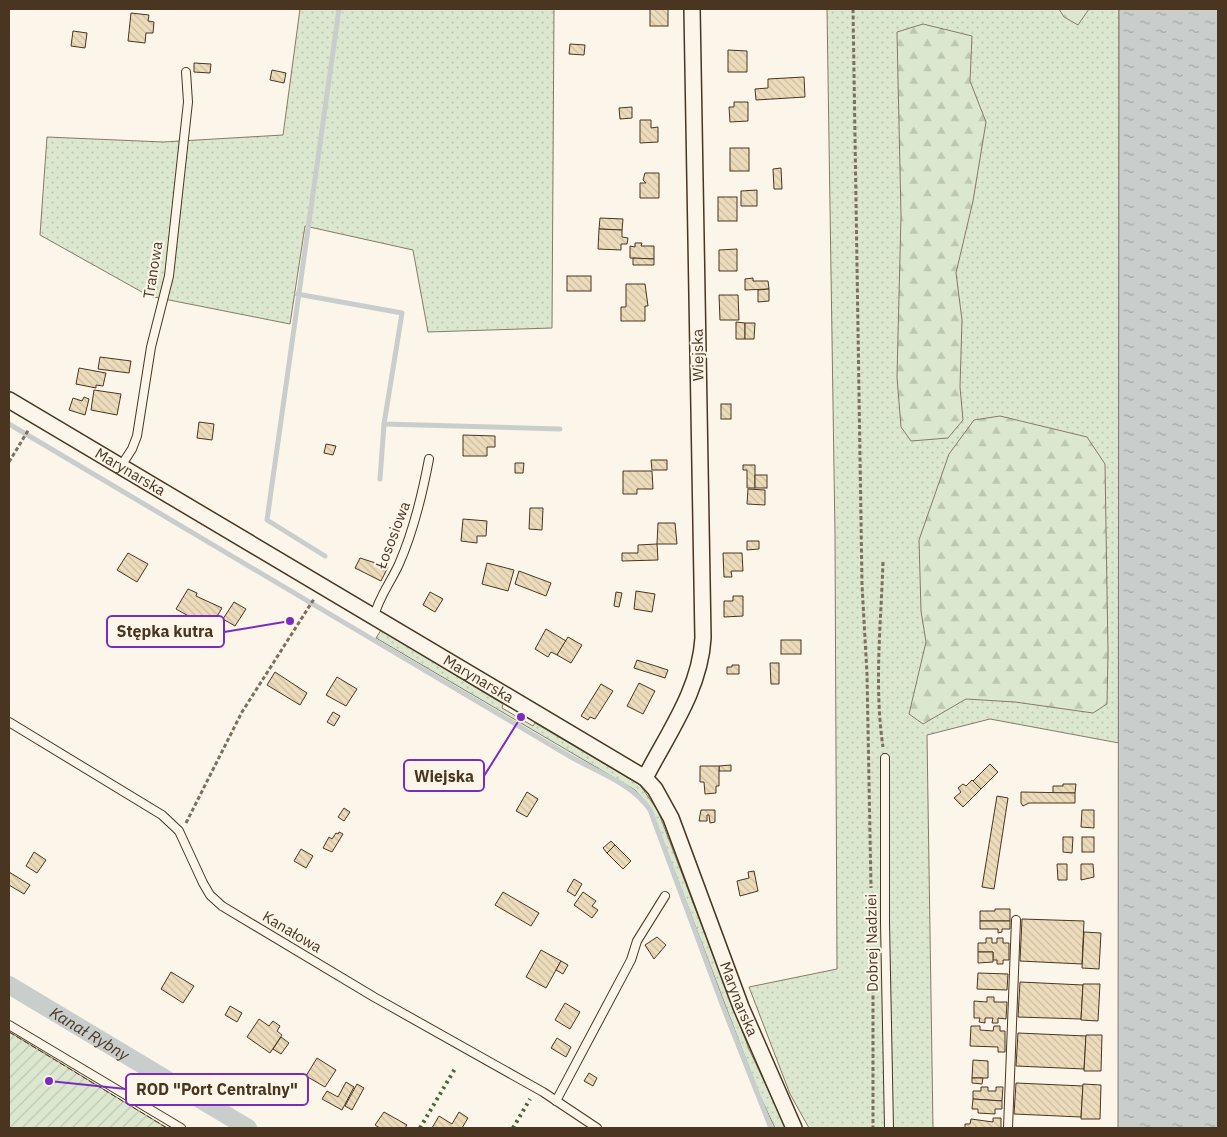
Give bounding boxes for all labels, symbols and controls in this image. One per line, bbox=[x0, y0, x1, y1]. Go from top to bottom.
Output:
street label: Tranowa bbox=[139, 240, 166, 300]
street label: Wiejska bbox=[688, 329, 707, 381]
street label: Marynarska bbox=[92, 443, 169, 500]
street label: Łososiowa bbox=[371, 499, 414, 572]
callout: Stępka kutra bbox=[107, 616, 224, 647]
text: Stępka kutra bbox=[117, 621, 213, 641]
street label: Marynarska bbox=[440, 650, 517, 707]
callout: Wiejska bbox=[404, 760, 484, 791]
text: Wiejska bbox=[414, 766, 474, 786]
street label: Dobrej Nadziei bbox=[861, 894, 882, 992]
street label: Kanałowa bbox=[259, 907, 325, 957]
street label: Marynarska bbox=[716, 959, 763, 1039]
water label: Kanał Rybny bbox=[47, 1002, 134, 1065]
callout: ROD "Port Centralny" bbox=[126, 1074, 308, 1105]
text: ROD "Port Centralny" bbox=[136, 1079, 298, 1099]

